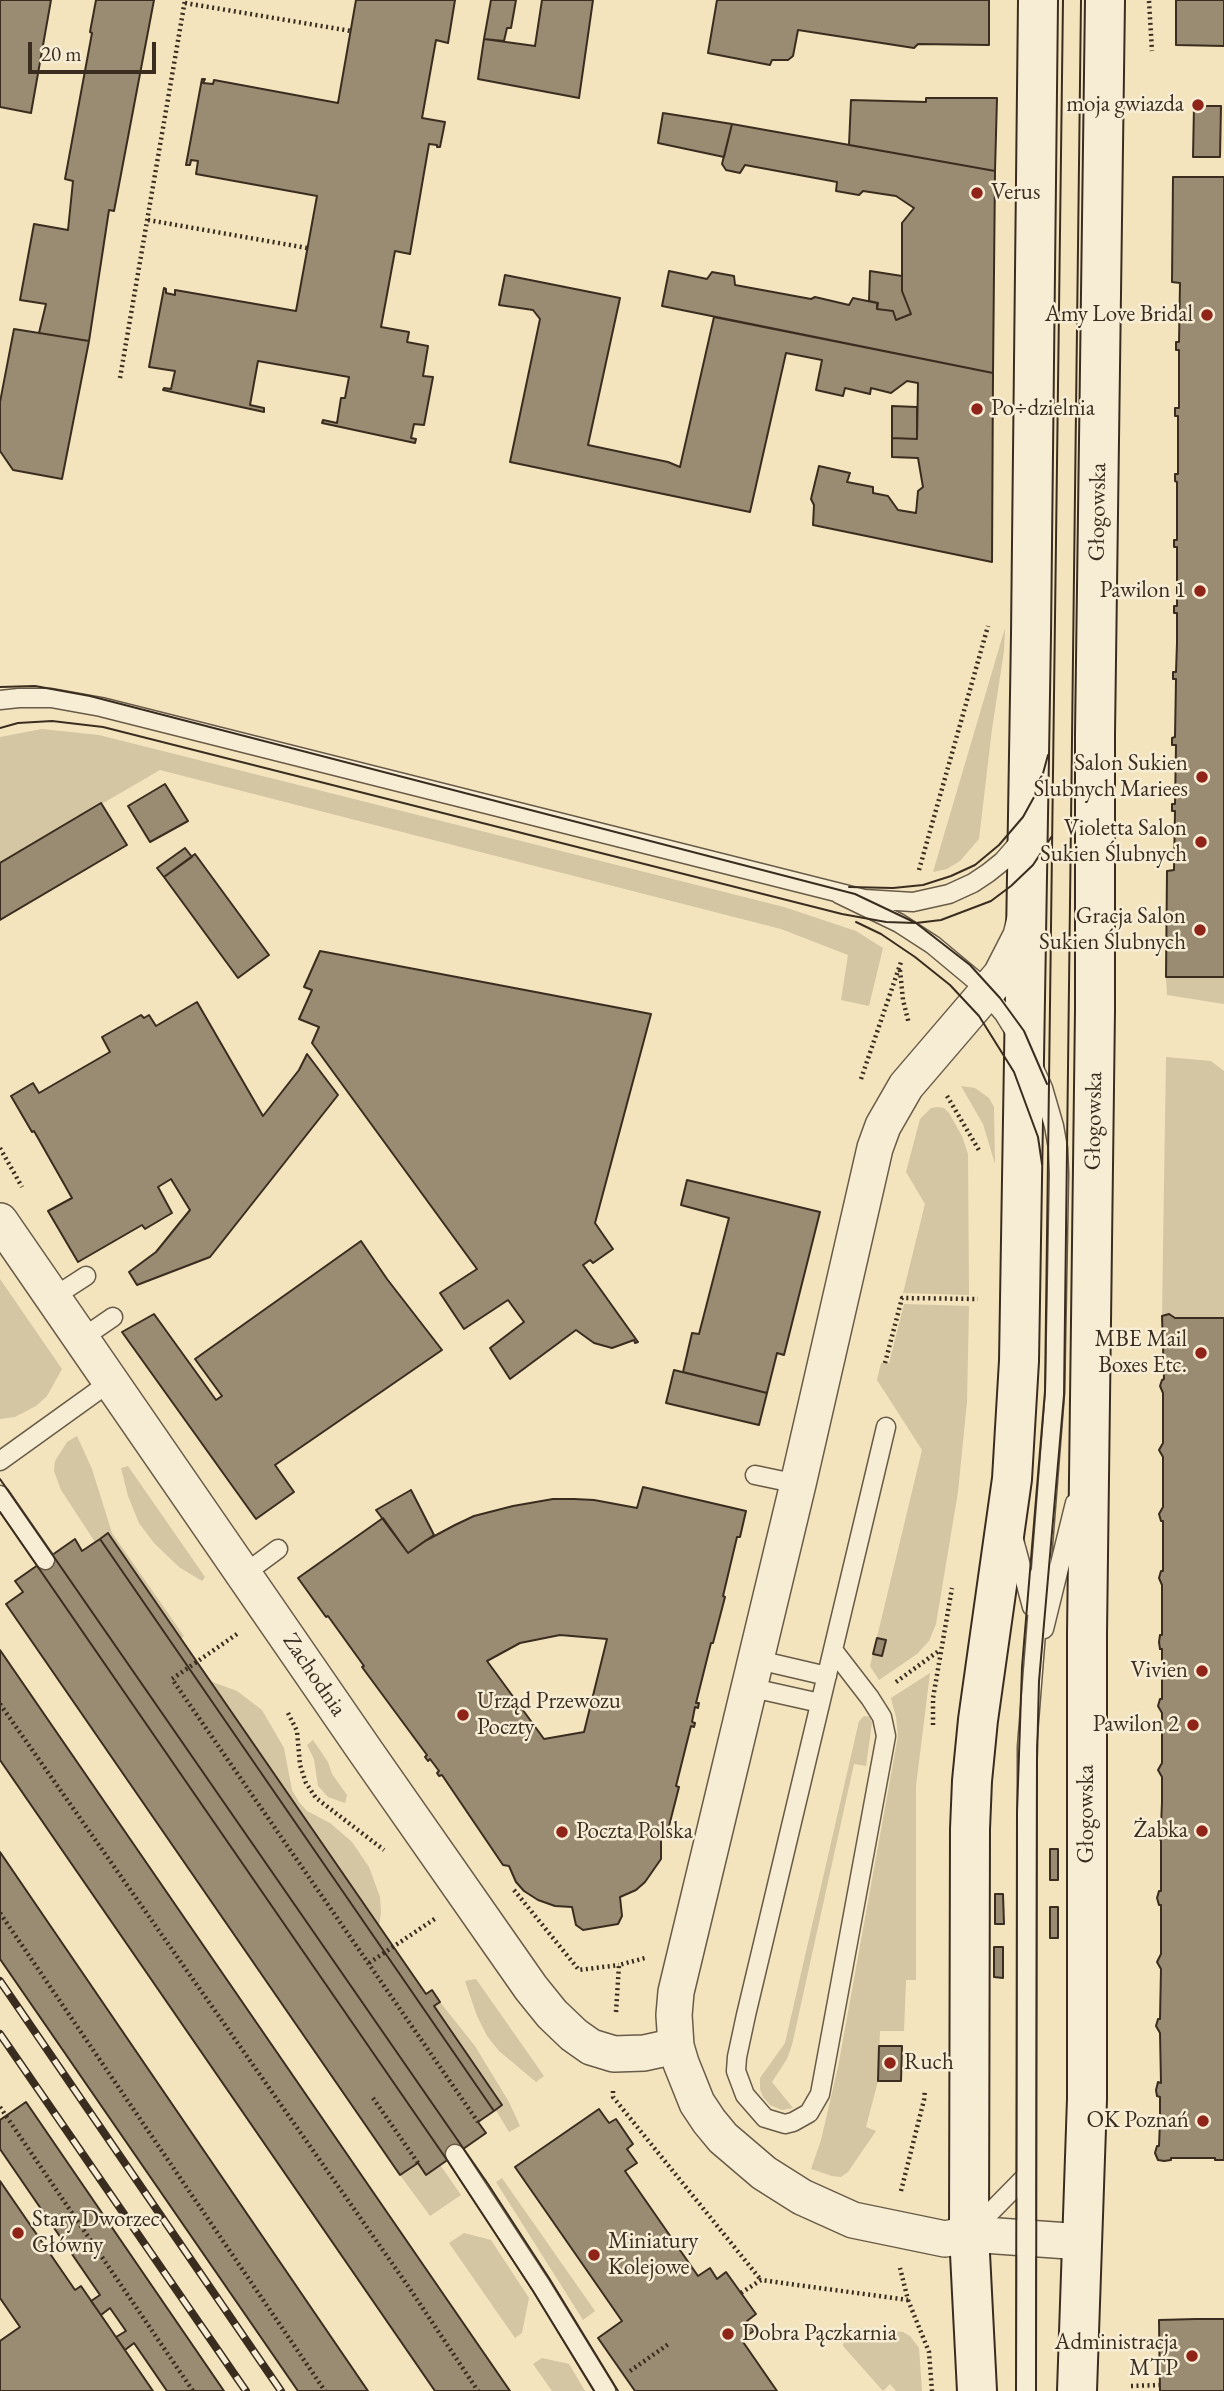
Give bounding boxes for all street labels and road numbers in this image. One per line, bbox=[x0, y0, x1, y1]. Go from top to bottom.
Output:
street label: Głogowska bbox=[1083, 462, 1113, 562]
street label: Głogowska bbox=[1079, 1071, 1109, 1171]
street label: Zachodnia bbox=[276, 1628, 352, 1722]
street label: Głogowska bbox=[1073, 1765, 1101, 1863]

